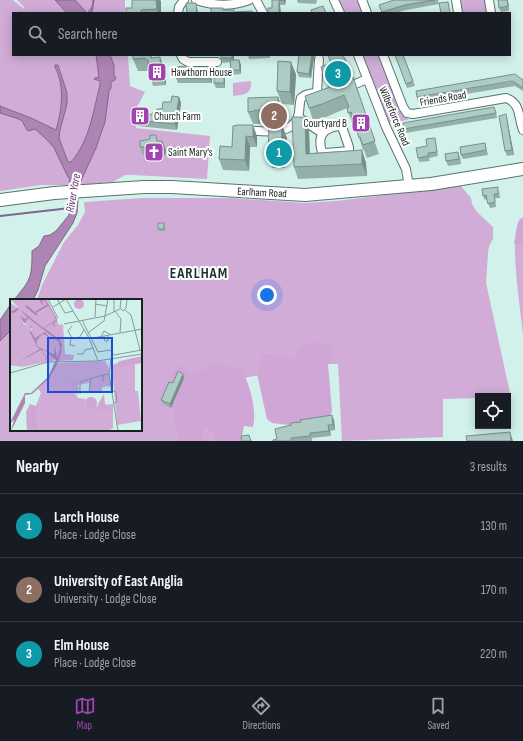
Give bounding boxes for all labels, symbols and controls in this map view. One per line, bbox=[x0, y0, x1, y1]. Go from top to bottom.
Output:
search box bbox=[12, 12, 511, 56]
icon: search bbox=[26, 23, 48, 45]
text: Search here bbox=[58, 25, 118, 44]
pin: 3 bbox=[325, 59, 351, 89]
building icon: Hawthorn House bbox=[146, 61, 168, 83]
place label: Hawthorn House bbox=[171, 66, 232, 79]
street label: Wilberforce Road bbox=[376, 85, 413, 148]
street label: Friends Road bbox=[419, 88, 468, 109]
pin: 2 bbox=[261, 101, 287, 131]
building icon: Church Farm bbox=[129, 105, 151, 127]
place label: Church Farm bbox=[154, 110, 201, 123]
building icon: Courtyard B bbox=[350, 112, 372, 134]
place label: Courtyard B bbox=[303, 117, 347, 130]
pin: 1 bbox=[266, 138, 292, 168]
church icon: Saint Mary's bbox=[143, 141, 165, 163]
place label: Saint Mary's bbox=[168, 146, 213, 159]
water label: River Yare bbox=[63, 172, 84, 214]
street label: Earlham Road bbox=[237, 185, 288, 200]
district label: EARLHAM bbox=[170, 264, 228, 283]
your location bbox=[257, 285, 277, 305]
inset map bbox=[10, 299, 142, 431]
map controls bbox=[475, 393, 511, 429]
button: locate bbox=[475, 393, 511, 429]
text: Nearby bbox=[16, 457, 59, 477]
text: 3 results bbox=[470, 459, 507, 475]
text: Larch House bbox=[54, 508, 119, 527]
text: 1 bbox=[26, 518, 32, 534]
text: 130 m bbox=[481, 518, 507, 534]
text: Place · Lodge Close bbox=[54, 527, 136, 543]
text: University of East Anglia bbox=[54, 572, 183, 591]
text: 2 bbox=[26, 582, 32, 598]
text: 170 m bbox=[481, 582, 507, 598]
text: University · Lodge Close bbox=[54, 591, 157, 607]
text: Elm House bbox=[54, 636, 109, 655]
text: 3 bbox=[26, 646, 32, 662]
text: 220 m bbox=[480, 646, 507, 662]
text: Place · Lodge Close bbox=[54, 655, 136, 671]
tab: Map bbox=[74, 695, 96, 732]
tab: Directions bbox=[243, 695, 280, 732]
tab: Saved bbox=[427, 695, 449, 732]

